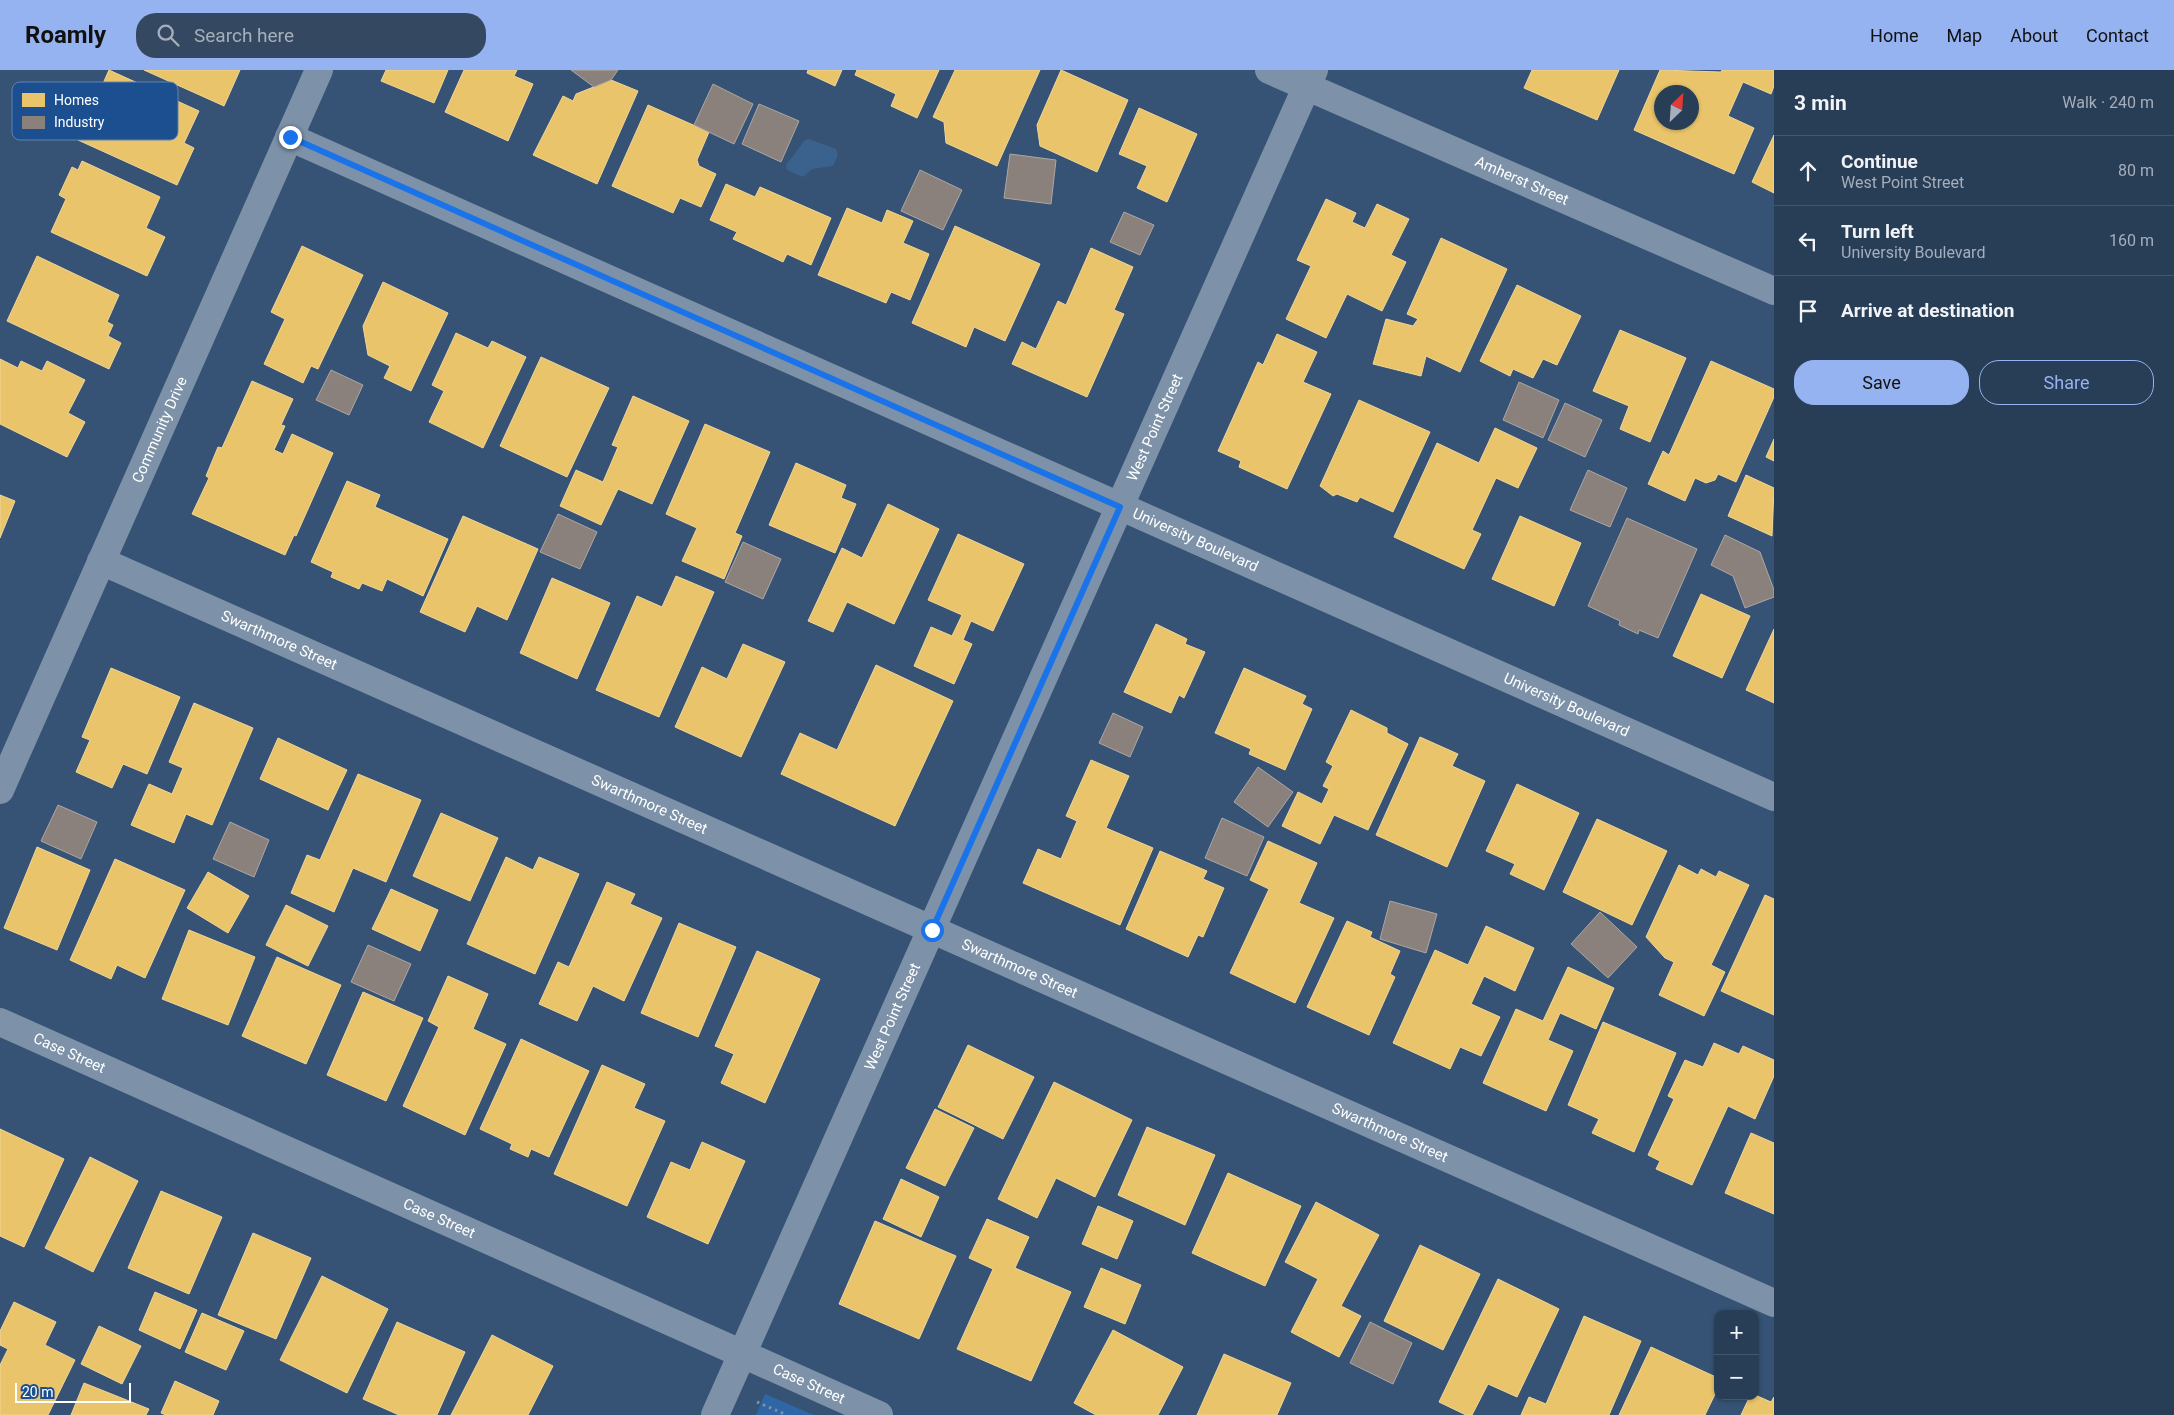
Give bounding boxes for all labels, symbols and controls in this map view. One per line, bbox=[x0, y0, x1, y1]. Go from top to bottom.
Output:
search box bbox=[136, 13, 486, 58]
text: Roamly bbox=[25, 21, 106, 49]
icon: search bbox=[154, 21, 182, 49]
text: Search here bbox=[194, 24, 294, 47]
text: Home bbox=[1870, 25, 1919, 46]
text: Map bbox=[1947, 25, 1982, 46]
text: About bbox=[2010, 25, 2058, 46]
text: Contact bbox=[2086, 25, 2149, 46]
legend bbox=[12, 82, 178, 140]
north arrow bbox=[1654, 85, 1699, 130]
text: 3 min bbox=[1794, 91, 1847, 115]
text: Homes bbox=[54, 92, 99, 108]
text: Walk · 240 m bbox=[2062, 93, 2154, 112]
text: Industry bbox=[54, 114, 105, 130]
route end bbox=[279, 126, 302, 149]
text: Continue bbox=[1841, 150, 1918, 173]
street label: Amherst Street bbox=[1472, 152, 1571, 209]
icon: ahead bbox=[1794, 157, 1822, 185]
text: 80 m bbox=[2118, 161, 2154, 180]
text: West Point Street bbox=[1841, 173, 1964, 192]
text: Turn left bbox=[1841, 220, 1914, 243]
icon: left bbox=[1794, 227, 1822, 255]
text: 160 m bbox=[2109, 231, 2154, 250]
text: University Boulevard bbox=[1841, 243, 1985, 262]
icon: arrive bbox=[1794, 297, 1822, 325]
text: Arrive at destination bbox=[1841, 299, 2014, 322]
button: Save bbox=[1794, 360, 1969, 405]
button: Share bbox=[1979, 360, 2154, 405]
street label: West Point Street bbox=[1123, 371, 1187, 484]
street label: Community Drive bbox=[128, 374, 191, 486]
street label: University Boulevard bbox=[1130, 504, 1261, 576]
street label: Swarthmore Street bbox=[218, 606, 340, 674]
street label: University Boulevard bbox=[1501, 669, 1632, 741]
street label: Swarthmore Street bbox=[589, 771, 710, 838]
route start bbox=[921, 919, 944, 942]
street label: Swarthmore Street bbox=[959, 935, 1081, 1002]
street label: West Point Street bbox=[861, 960, 924, 1073]
street label: Case Street bbox=[31, 1029, 108, 1077]
street label: Swarthmore Street bbox=[1329, 1099, 1451, 1166]
street label: Case Street bbox=[400, 1194, 478, 1242]
map controls bbox=[1714, 1310, 1759, 1400]
button: + bbox=[1714, 1310, 1759, 1355]
button: − bbox=[1714, 1355, 1759, 1400]
street label: Case Street bbox=[770, 1360, 848, 1408]
scale bar bbox=[15, 1380, 131, 1403]
text: 20 m bbox=[22, 1384, 54, 1400]

